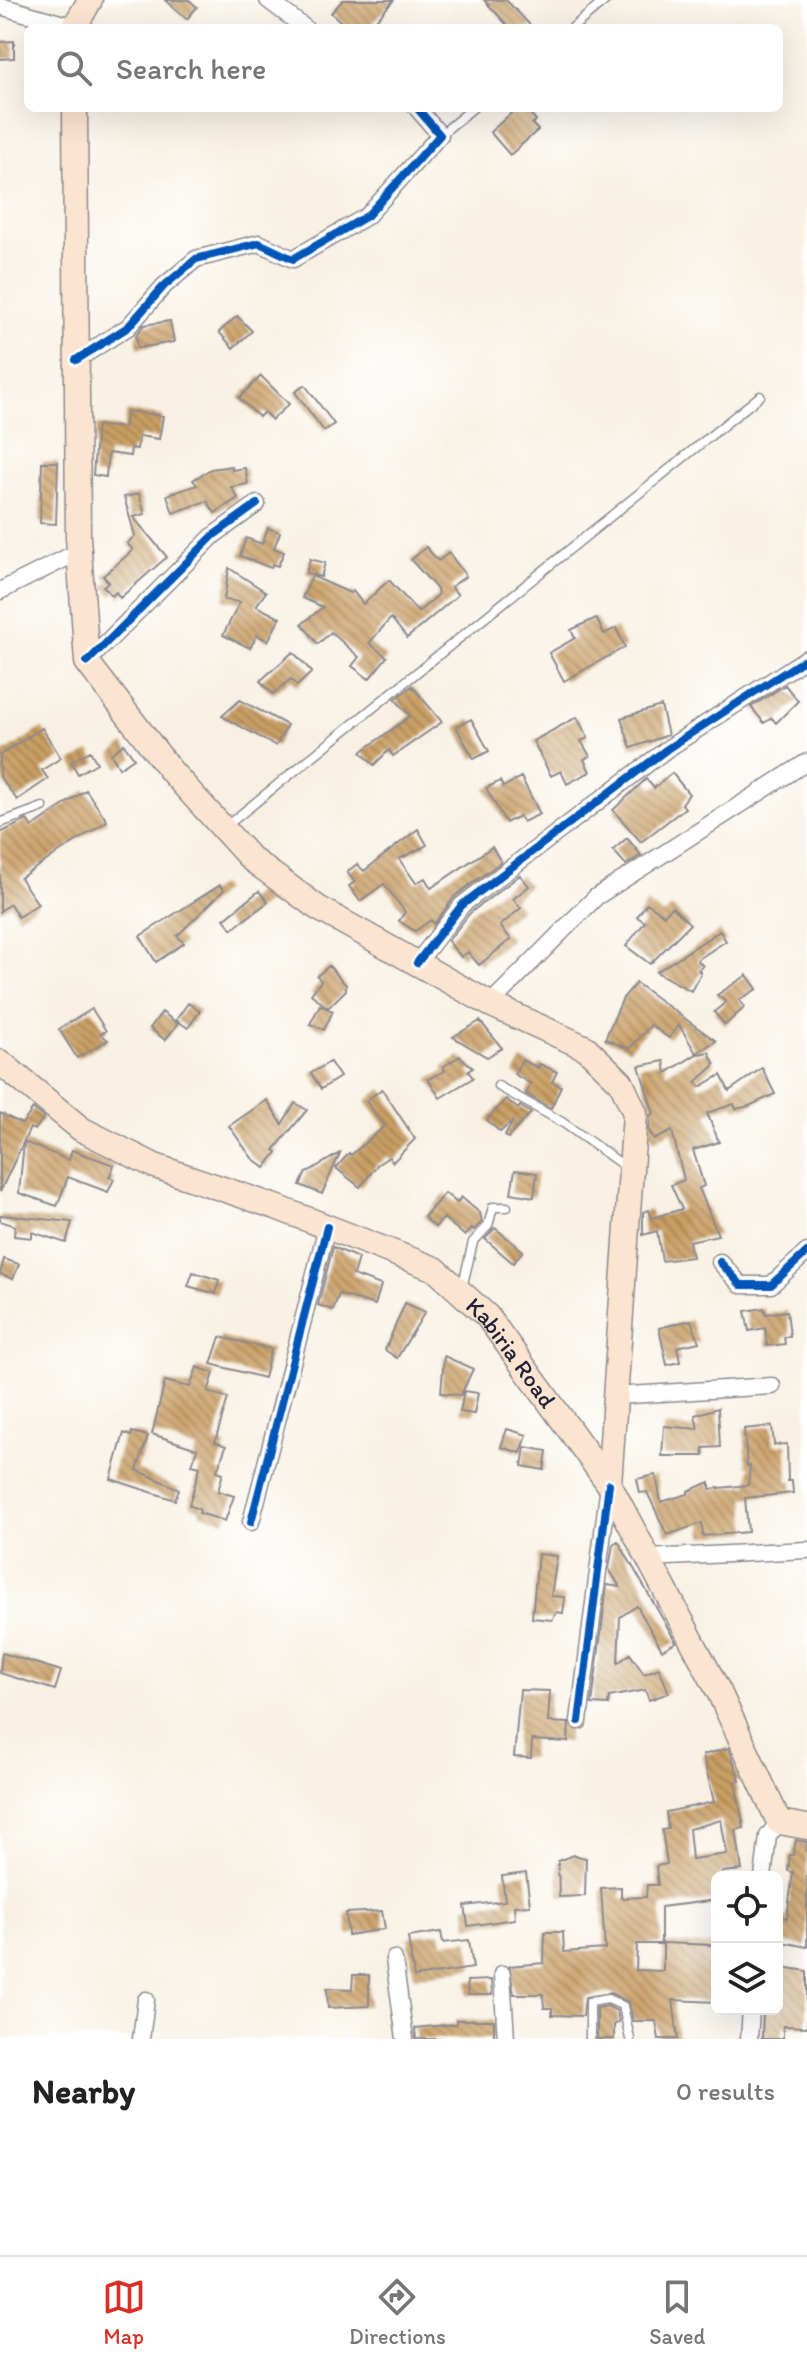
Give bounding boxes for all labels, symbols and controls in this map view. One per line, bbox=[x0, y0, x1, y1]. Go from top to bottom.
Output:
search box bbox=[24, 24, 783, 112]
icon: search bbox=[52, 46, 96, 90]
text: Search here bbox=[116, 50, 266, 87]
street label: Kabiria Road bbox=[461, 1290, 563, 1413]
map controls bbox=[711, 1871, 783, 2015]
button: locate bbox=[711, 1871, 783, 1943]
button: layers bbox=[711, 1943, 783, 2015]
text: Nearby bbox=[32, 2071, 135, 2112]
text: 0 results bbox=[676, 2075, 775, 2107]
tab: Map bbox=[102, 2275, 146, 2350]
tab: Directions bbox=[349, 2275, 446, 2350]
tab: Saved bbox=[649, 2275, 705, 2350]

